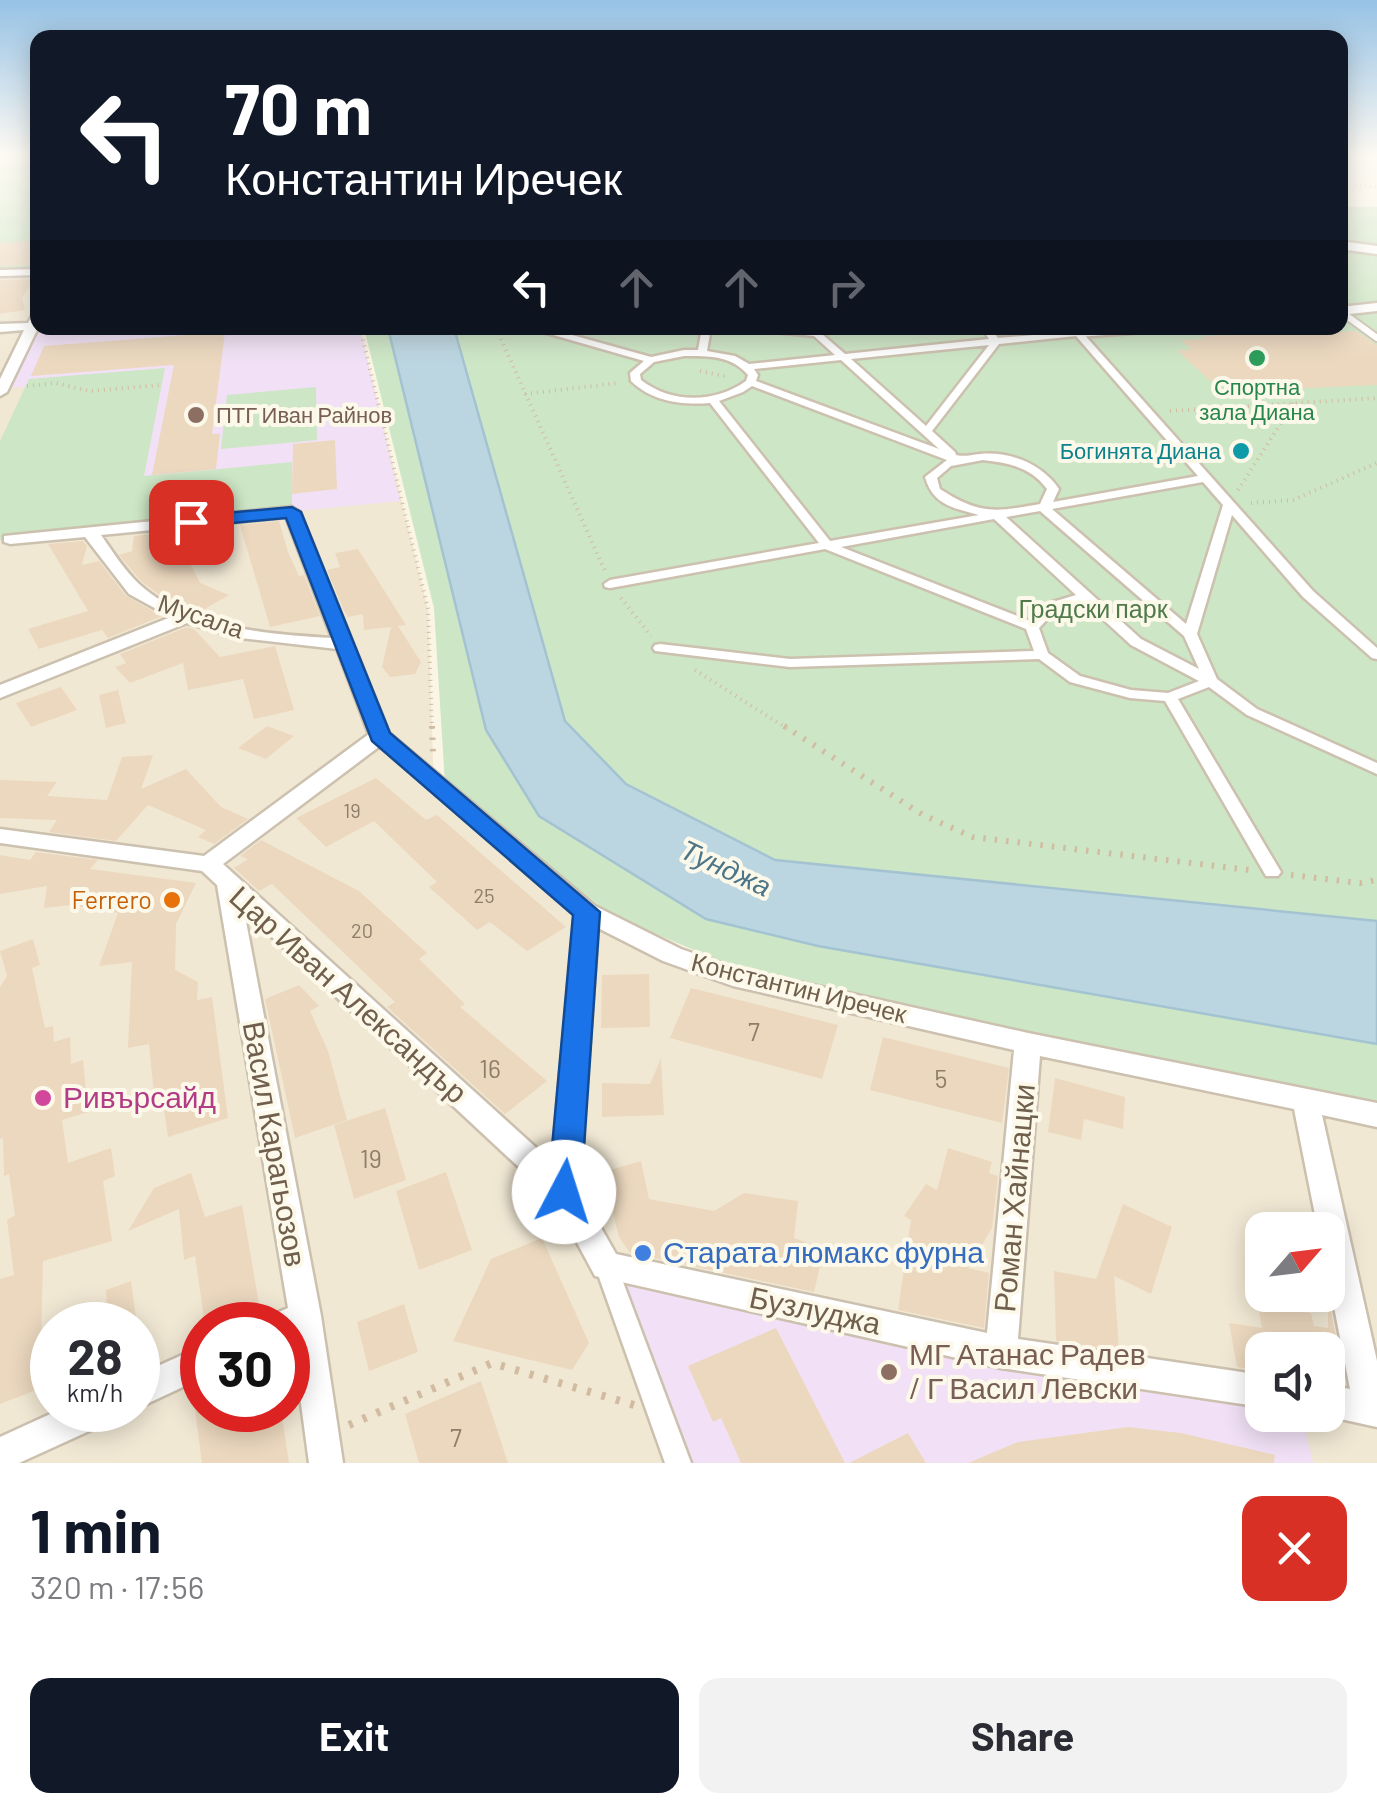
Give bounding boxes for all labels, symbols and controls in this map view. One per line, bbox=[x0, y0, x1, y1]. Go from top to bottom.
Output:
text: 70 m bbox=[225, 65, 372, 149]
icon: left bbox=[60, 70, 190, 200]
text: Константин Иречек bbox=[225, 150, 622, 204]
icon: left bbox=[504, 260, 559, 315]
icon: ahead bbox=[609, 260, 664, 315]
icon: ahead bbox=[714, 260, 769, 315]
icon: right bbox=[819, 260, 874, 315]
marker: Спортна зала Диана bbox=[1246, 347, 1268, 369]
place label: Спортна зала Диана bbox=[1199, 373, 1316, 425]
place label: ПТГ Иван Райнов bbox=[216, 401, 392, 427]
marker: ПТГ Иван Райнов bbox=[185, 404, 207, 426]
place label: Богинята Диана bbox=[1060, 437, 1222, 464]
marker: Богинята Диана bbox=[1230, 440, 1252, 462]
pin bbox=[149, 480, 234, 565]
icon: arrive bbox=[164, 495, 219, 550]
street label: Мусала bbox=[155, 587, 248, 644]
park label: Градски парк bbox=[1018, 593, 1169, 623]
house number: 19 bbox=[343, 798, 361, 822]
water label: Тунджа bbox=[676, 831, 777, 903]
street label: Цар Иван Александър bbox=[223, 877, 475, 1110]
house number: 25 bbox=[474, 883, 495, 907]
place label: Ferrero bbox=[71, 884, 152, 914]
marker: Ferrero bbox=[161, 889, 183, 911]
house number: 20 bbox=[351, 918, 373, 942]
street label: Константин Иречек bbox=[689, 946, 911, 1029]
house number: 7 bbox=[748, 1016, 760, 1046]
street label: Васил Карагьозов bbox=[237, 1018, 315, 1269]
house number: 16 bbox=[479, 1053, 501, 1083]
house number: 5 bbox=[935, 1063, 947, 1093]
place label: Ривърсайд bbox=[63, 1078, 216, 1114]
street label: Роман Хайнацки bbox=[985, 1082, 1041, 1313]
marker: Ривърсайд bbox=[32, 1087, 54, 1109]
position arrow bbox=[512, 1140, 616, 1244]
house number: 19 bbox=[360, 1143, 382, 1173]
north arrow bbox=[1245, 1212, 1345, 1312]
map controls bbox=[1245, 1212, 1345, 1432]
place label: Старата люмакс фурна bbox=[663, 1233, 984, 1269]
marker: Старата люмакс фурна bbox=[632, 1242, 654, 1264]
street label: Бузлуджа bbox=[747, 1278, 885, 1341]
speed limit sign: 30 bbox=[180, 1302, 310, 1432]
text: 28 bbox=[67, 1325, 123, 1385]
button: sound bbox=[1245, 1332, 1345, 1432]
place label: МГ Атанас Радев / Г Васил Левски bbox=[909, 1335, 1146, 1405]
marker: МГ Атанас Радев / Г Васил Левски bbox=[878, 1361, 900, 1383]
text: km/h bbox=[67, 1377, 123, 1407]
house number: 7 bbox=[450, 1422, 462, 1452]
text: 1 min bbox=[30, 1493, 161, 1565]
button: close bbox=[1242, 1496, 1347, 1601]
text: 320 m · 17:56 bbox=[30, 1567, 204, 1605]
button: Exit bbox=[30, 1678, 679, 1793]
button: Share bbox=[699, 1678, 1347, 1793]

